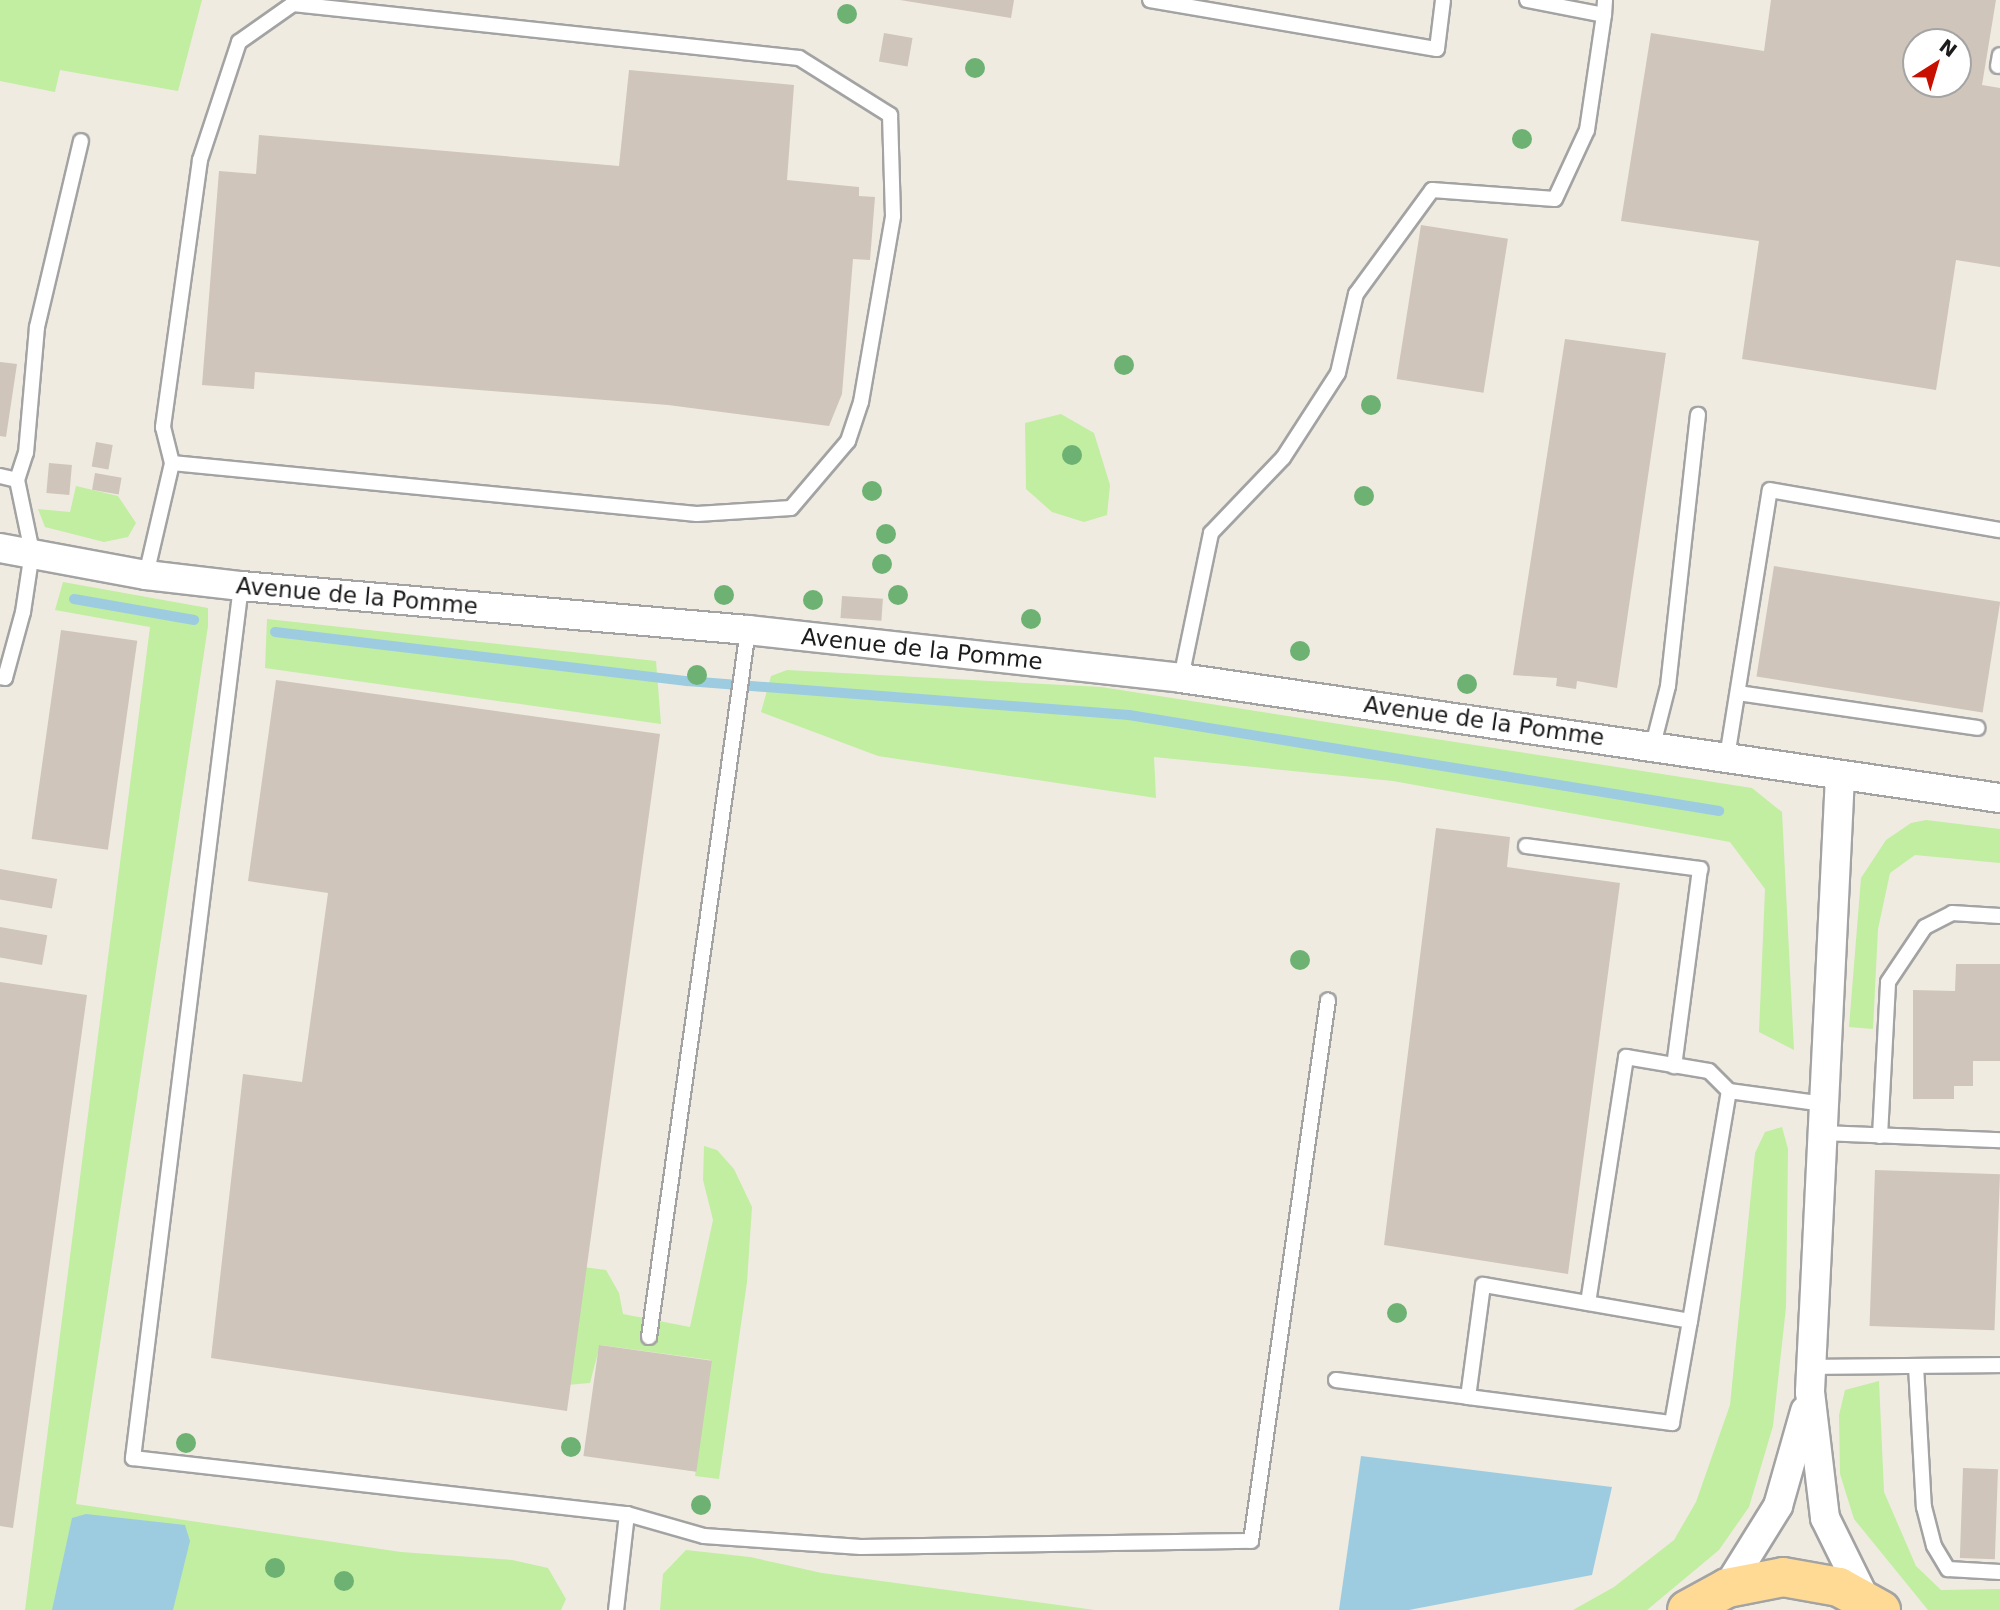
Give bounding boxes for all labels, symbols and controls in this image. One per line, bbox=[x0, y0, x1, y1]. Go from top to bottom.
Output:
north arrow bbox=[1902, 28, 1972, 98]
text: N bbox=[1935, 34, 1961, 61]
street label: Avenue de la Pomme bbox=[235, 572, 479, 620]
street label: Avenue de la Pomme bbox=[800, 623, 1044, 675]
street label: Avenue de la Pomme bbox=[1362, 690, 1606, 752]

